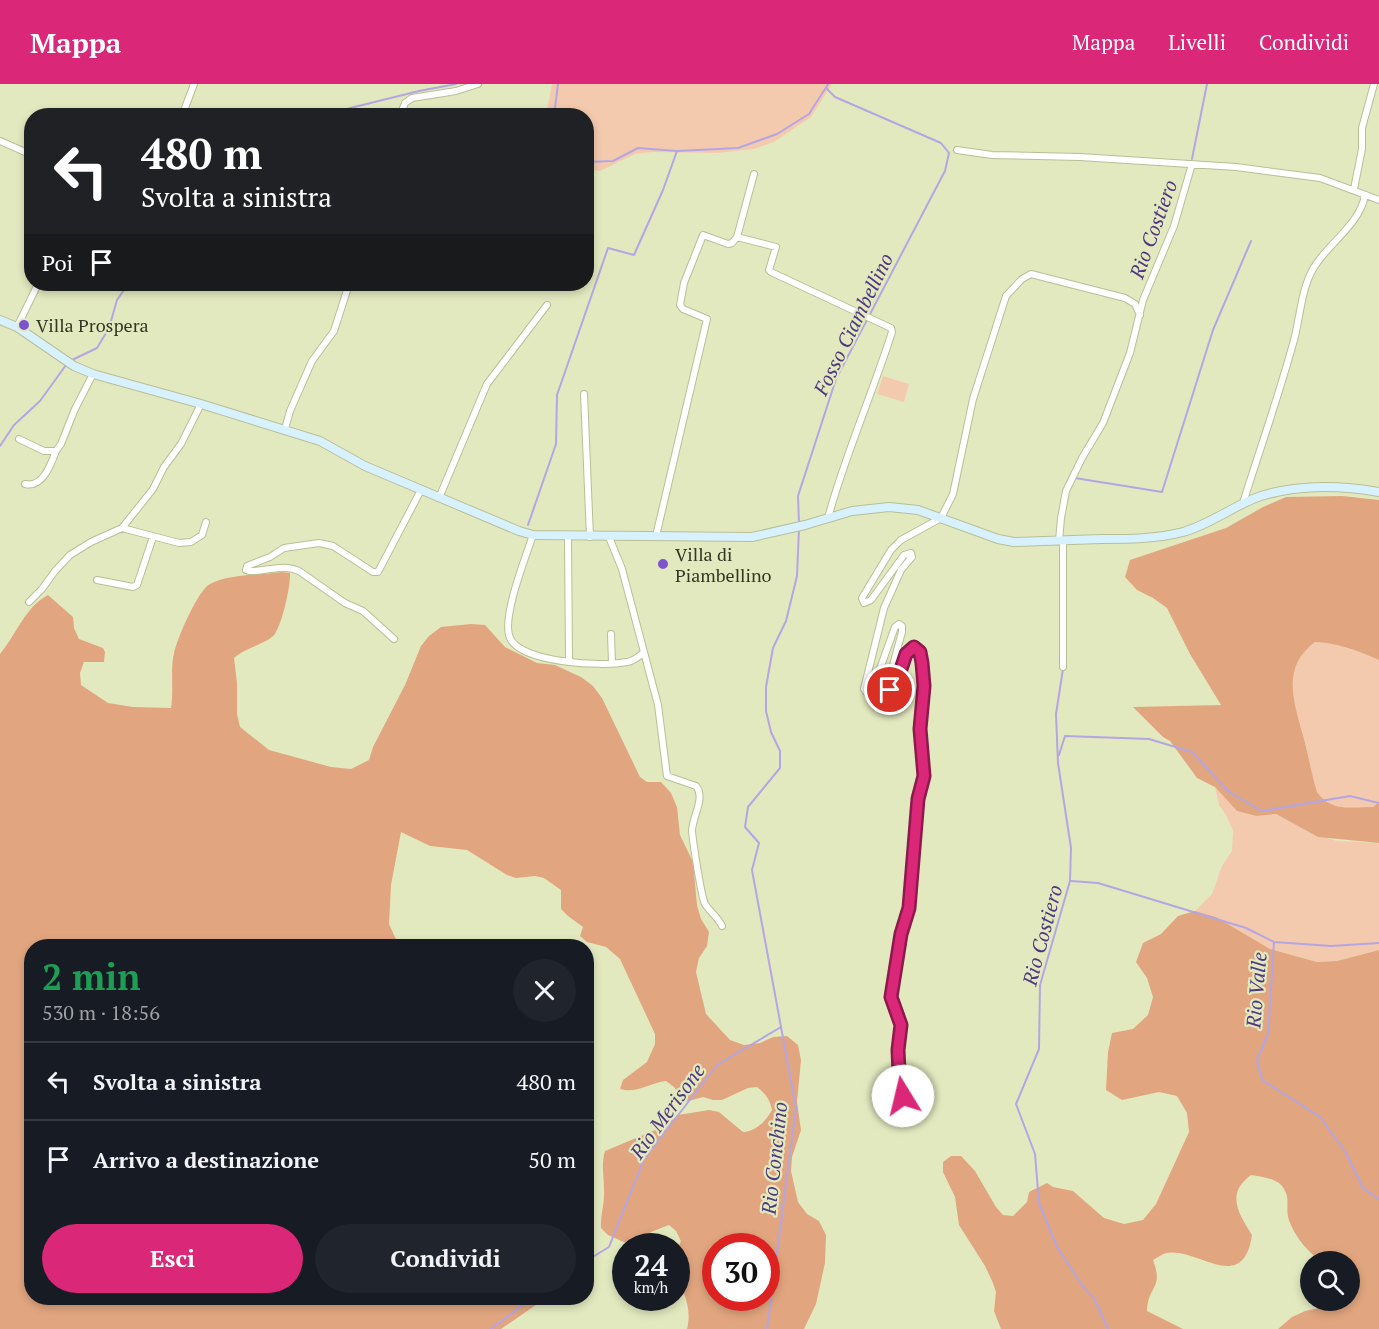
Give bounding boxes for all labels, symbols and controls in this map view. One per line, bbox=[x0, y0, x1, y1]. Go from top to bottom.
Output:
text: Mappa bbox=[30, 24, 121, 61]
text: Mappa bbox=[1072, 28, 1135, 56]
text: Livelli bbox=[1168, 28, 1226, 56]
text: Condividi bbox=[1259, 28, 1349, 56]
text: 480 m bbox=[141, 125, 262, 181]
icon: left bbox=[42, 132, 120, 210]
water label: Rio Costiero bbox=[1122, 176, 1183, 283]
text: Svolta a sinistra bbox=[141, 179, 332, 215]
icon: arrive bbox=[85, 246, 118, 279]
text: Poi bbox=[42, 248, 73, 277]
water label: Fosso Ciambellino bbox=[806, 248, 899, 400]
place label: Villa Prospera bbox=[36, 313, 149, 337]
marker: Villa Prospera bbox=[17, 318, 31, 332]
place label: Villa di Piambellino bbox=[675, 542, 772, 587]
marker: Villa di Piambellino bbox=[656, 557, 670, 571]
pin bbox=[864, 664, 915, 715]
icon: arrive bbox=[873, 673, 906, 706]
water label: Rio Costiero bbox=[1015, 882, 1068, 989]
water label: Rio Valle bbox=[1239, 951, 1273, 1030]
text: 2 min bbox=[42, 953, 140, 1000]
button: close bbox=[513, 959, 576, 1022]
text: 530 m · 18:56 bbox=[42, 999, 160, 1026]
water label: Rio Merisone bbox=[623, 1058, 711, 1165]
position arrow bbox=[871, 1064, 935, 1128]
icon: left bbox=[42, 1065, 75, 1098]
text: Svolta a sinistra bbox=[93, 1067, 262, 1096]
text: 480 m bbox=[516, 1067, 576, 1096]
water label: Rio Conchino bbox=[755, 1100, 793, 1217]
icon: arrive bbox=[42, 1143, 75, 1176]
text: Arrivo a destinazione bbox=[93, 1145, 319, 1174]
text: 50 m bbox=[528, 1145, 576, 1174]
button: Esci bbox=[42, 1224, 303, 1293]
button: Condividi bbox=[315, 1224, 576, 1293]
speed limit sign: 30 bbox=[702, 1233, 780, 1311]
text: 24 bbox=[634, 1245, 668, 1285]
map controls bbox=[1300, 1251, 1360, 1311]
button: search bbox=[1300, 1251, 1360, 1311]
text: km/h bbox=[634, 1277, 668, 1297]

